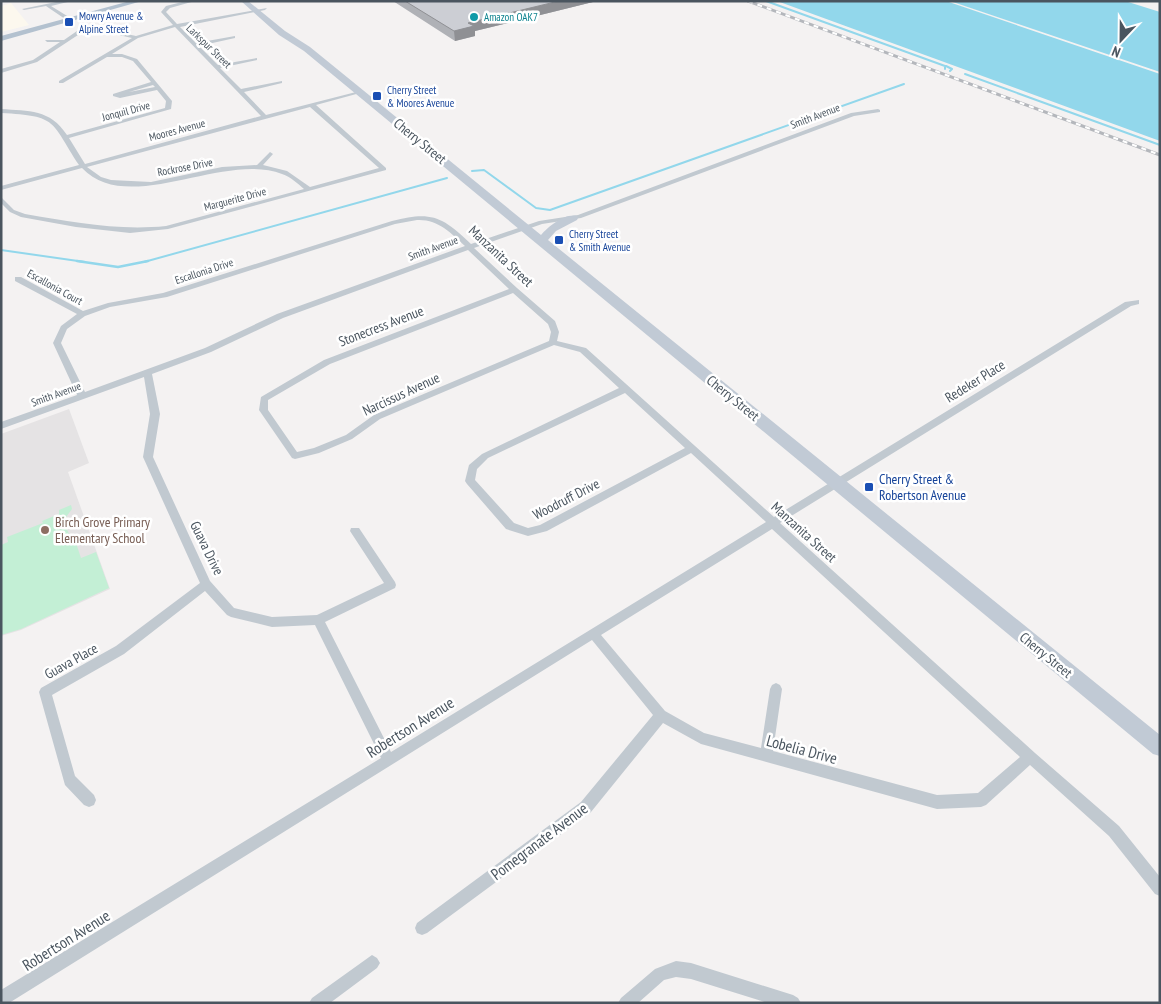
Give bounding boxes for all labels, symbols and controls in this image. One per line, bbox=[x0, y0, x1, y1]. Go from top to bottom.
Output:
place label: Mowry Avenue & Alpine Street bbox=[79, 9, 143, 36]
place label: Amazon OAK7 bbox=[484, 10, 538, 24]
marker: Amazon OAK7 bbox=[468, 11, 480, 23]
north arrow bbox=[1096, 15, 1146, 65]
marker: Mowry Avenue & Alpine Street bbox=[63, 16, 75, 28]
street label: Larkspur Street bbox=[183, 21, 235, 71]
text: N bbox=[1109, 42, 1123, 62]
place label: Cherry Street & Moores Avenue bbox=[387, 83, 455, 110]
marker: Cherry Street & Moores Avenue bbox=[371, 90, 383, 102]
street label: Jonquil Drive bbox=[100, 98, 152, 124]
street label: Smith Avenue bbox=[788, 100, 842, 132]
street label: Cherry Street bbox=[390, 114, 450, 168]
street label: Moores Avenue bbox=[147, 116, 207, 144]
street label: Rockrose Drive bbox=[156, 155, 214, 179]
street label: Marguerite Drive bbox=[202, 184, 268, 214]
street label: Manzanita Street bbox=[465, 221, 537, 291]
place label: Cherry Street & Smith Avenue bbox=[569, 227, 631, 254]
street label: Smith Avenue bbox=[406, 232, 460, 263]
marker: Cherry Street & Smith Avenue bbox=[553, 234, 565, 246]
street label: Escallonia Drive bbox=[173, 255, 235, 287]
street label: Escallonia Court bbox=[25, 266, 85, 308]
street label: Stonecress Avenue bbox=[336, 301, 426, 350]
street label: Redeker Place bbox=[942, 355, 1009, 406]
street label: Narcissus Avenue bbox=[359, 368, 443, 420]
street label: Cherry Street bbox=[703, 371, 763, 425]
street label: Smith Avenue bbox=[29, 378, 83, 409]
place label: Cherry Street & Robertson Avenue bbox=[879, 470, 966, 504]
street label: Woodruff Drive bbox=[530, 474, 603, 523]
marker: Cherry Street & Robertson Avenue bbox=[863, 481, 875, 493]
street label: Manzanita Street bbox=[768, 498, 841, 566]
place label: Birch Grove Primary Elementary School bbox=[55, 513, 151, 547]
street label: Guava Drive bbox=[186, 518, 228, 578]
marker: Birch Grove Primary Elementary School bbox=[39, 524, 51, 536]
street label: Cherry Street bbox=[1016, 628, 1076, 682]
street label: Guava Place bbox=[41, 639, 101, 683]
street label: Robertson Avenue bbox=[363, 692, 457, 762]
street label: Lobelia Drive bbox=[764, 730, 840, 768]
street label: Pomegranate Avenue bbox=[487, 798, 591, 884]
street label: Robertson Avenue bbox=[19, 905, 113, 975]

